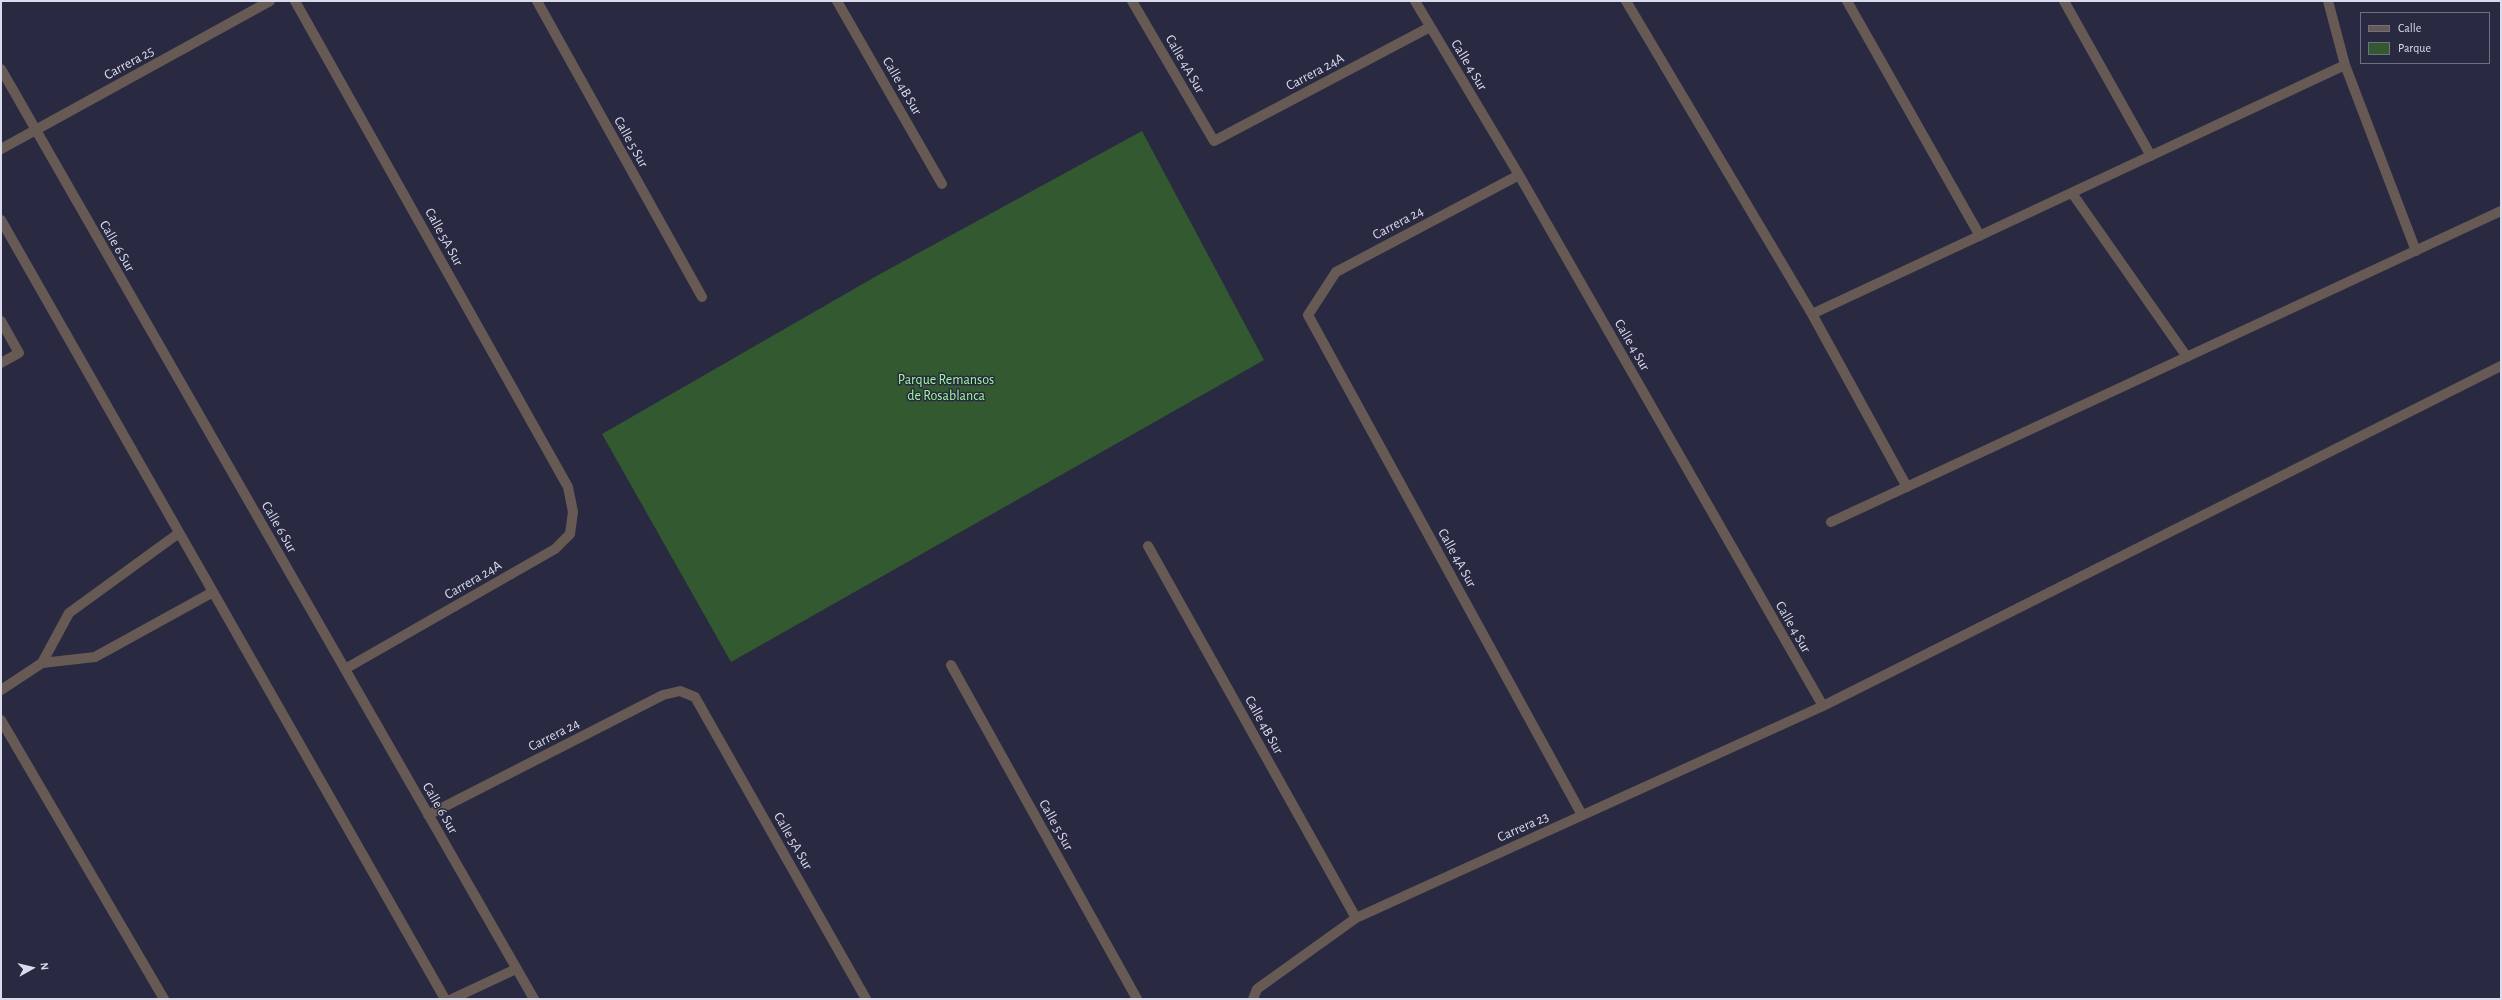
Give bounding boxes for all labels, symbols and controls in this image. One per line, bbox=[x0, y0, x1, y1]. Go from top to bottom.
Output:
legend bbox=[2360, 12, 2490, 64]
text: Calle bbox=[2398, 22, 2421, 34]
street label: Calle 4A Sur bbox=[1162, 32, 1208, 96]
street label: Calle 4 Sur bbox=[1447, 36, 1491, 94]
street label: Carrera 25 bbox=[101, 42, 157, 84]
text: Parque bbox=[2398, 42, 2431, 54]
street label: Carrera 24A bbox=[1283, 50, 1347, 94]
street label: Calle 4B Sur bbox=[879, 54, 925, 118]
street label: Calle 5 Sur bbox=[610, 114, 652, 170]
street label: Carrera 24 bbox=[1370, 203, 1426, 243]
street label: Calle 5A Sur bbox=[421, 205, 467, 269]
street label: Calle 6 Sur bbox=[96, 217, 138, 275]
street label: Calle 4 Sur bbox=[1611, 316, 1653, 374]
park label: Parque Remansos de Rosablanca bbox=[898, 372, 994, 404]
street label: Calle 6 Sur bbox=[258, 498, 300, 556]
street label: Calle 4A Sur bbox=[1434, 526, 1480, 590]
street label: Carrera 24A bbox=[441, 557, 505, 603]
street label: Calle 4 Sur bbox=[1772, 598, 1814, 656]
street label: Calle 4B Sur bbox=[1241, 693, 1287, 757]
street label: Carrera 24 bbox=[526, 715, 582, 755]
street label: Calle 6 Sur bbox=[419, 779, 461, 837]
street label: Calle 5 Sur bbox=[1035, 797, 1077, 853]
street label: Carrera 23 bbox=[1495, 808, 1551, 846]
street label: Calle 5A Sur bbox=[770, 809, 816, 873]
north arrow bbox=[12, 948, 52, 988]
text: N bbox=[38, 962, 50, 971]

